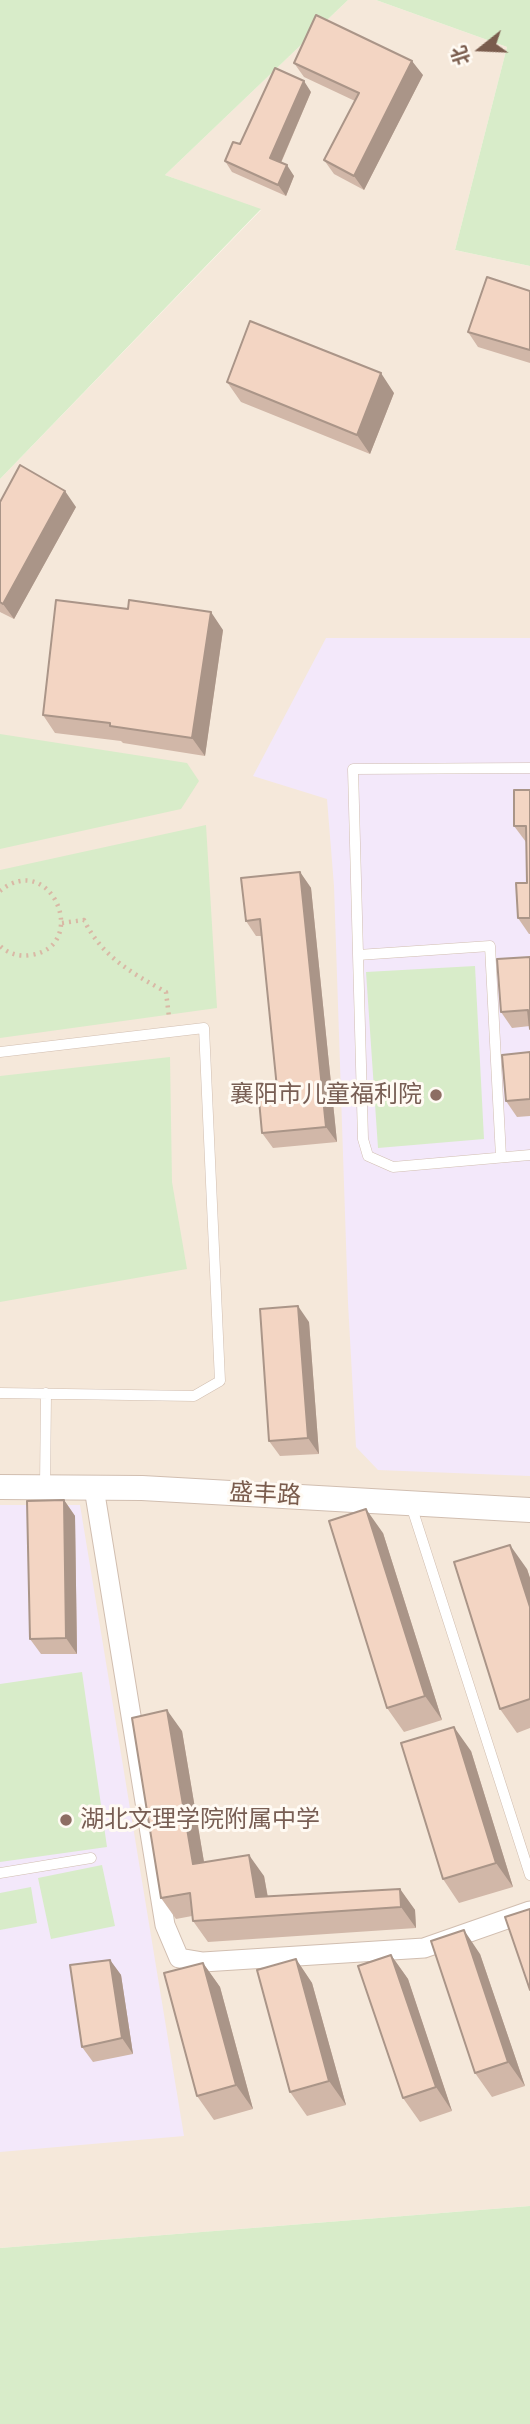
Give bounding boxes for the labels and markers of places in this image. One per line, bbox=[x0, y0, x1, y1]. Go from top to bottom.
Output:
place label: 襄阳市儿童福利院 bbox=[230, 1081, 422, 1109]
marker: 襄阳市儿童福利院 bbox=[428, 1087, 444, 1103]
place label: 湖北文理学院附属中学 bbox=[80, 1806, 320, 1834]
marker: 湖北文理学院附属中学 bbox=[58, 1812, 74, 1828]

